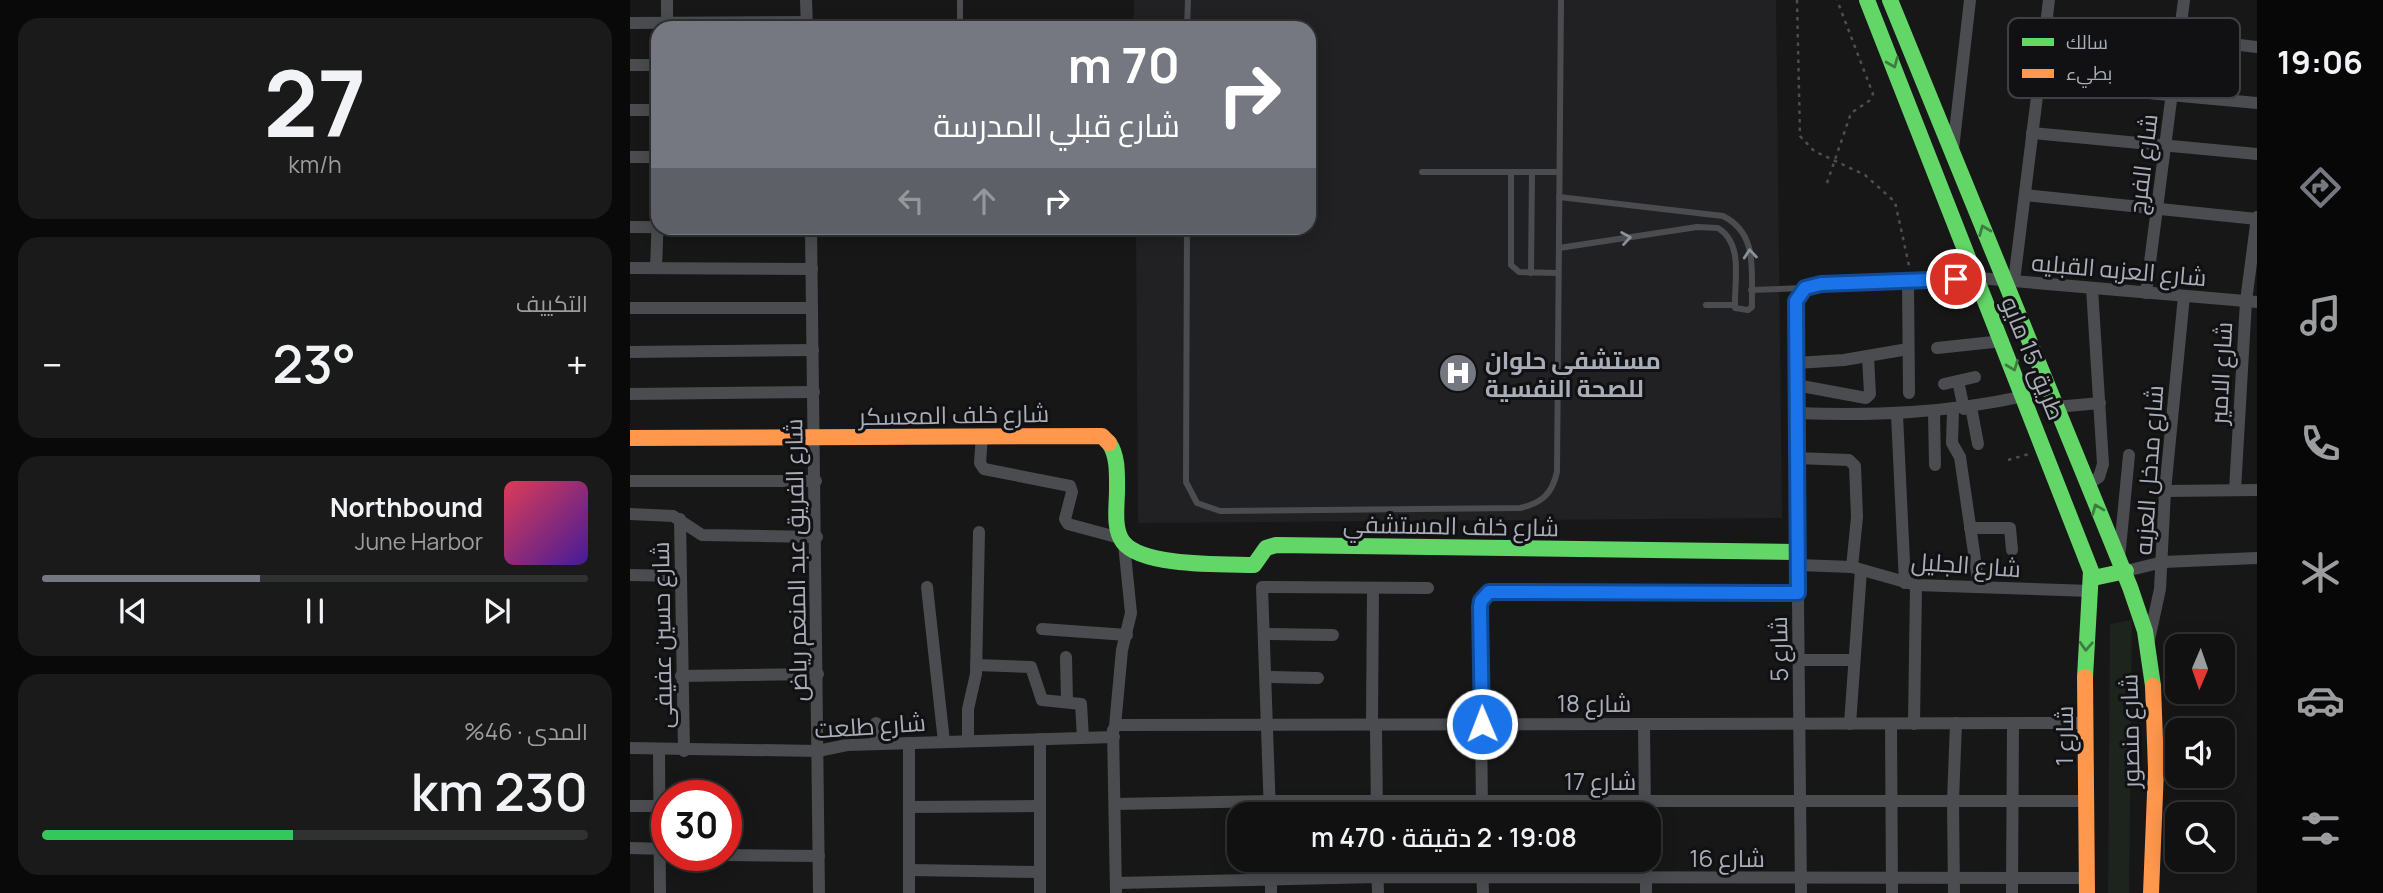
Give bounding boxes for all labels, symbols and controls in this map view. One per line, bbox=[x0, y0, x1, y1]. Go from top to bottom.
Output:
legend bbox=[2008, 18, 2240, 98]
text: سالك bbox=[2066, 29, 2108, 55]
text: 70 m bbox=[1068, 31, 1180, 98]
text: 27 bbox=[264, 40, 366, 164]
text: 19:06 bbox=[2277, 40, 2363, 84]
icon: right bbox=[1204, 49, 1295, 140]
one-way arrow bbox=[1884, 57, 1898, 69]
text: بطيء bbox=[2066, 60, 2112, 88]
text: شارع قبلي المدرسة bbox=[933, 103, 1180, 147]
street label: شارع الفرج bbox=[2119, 112, 2166, 216]
text: km/h bbox=[288, 148, 342, 180]
icon: directions bbox=[2296, 163, 2345, 212]
icon: left bbox=[892, 182, 930, 220]
icon: ahead bbox=[965, 182, 1003, 220]
icon: right bbox=[1038, 182, 1076, 220]
one-way arrow bbox=[1979, 225, 1993, 237]
one-way arrow bbox=[1620, 231, 1632, 246]
street label: شارع العزبه القبليه bbox=[2030, 245, 2208, 294]
one-way arrow bbox=[1743, 248, 1758, 259]
pin bbox=[1926, 249, 1986, 309]
icon: arrive bbox=[1937, 260, 1975, 298]
text: التكييف bbox=[516, 287, 588, 319]
street label: طريق 15 مايو bbox=[1994, 291, 2074, 425]
icon: music bbox=[2296, 291, 2345, 340]
street label: شارع الامير bbox=[2201, 321, 2240, 427]
text: 23° bbox=[272, 328, 356, 399]
text: − bbox=[42, 338, 63, 390]
text: + bbox=[566, 338, 588, 390]
place label: مستشفي حلوان للصحة النفسية bbox=[1485, 343, 1661, 404]
hospital icon: مستشفي حلوان للصحة النفسية bbox=[1437, 352, 1479, 394]
one-way arrow bbox=[2004, 359, 2018, 371]
street label: شارع مدخل العزبه bbox=[2126, 384, 2171, 556]
street label: شارع خلف المعسكر bbox=[857, 396, 1049, 433]
street label: شارع الفريق عبد المنعم رياض bbox=[776, 418, 815, 702]
icon: phone bbox=[2296, 419, 2345, 468]
text: Northbound bbox=[330, 489, 483, 525]
one-way arrow bbox=[2091, 504, 2105, 516]
street label: شارع خلف المستشفي bbox=[1343, 507, 1559, 547]
text: June Harbor bbox=[355, 525, 483, 557]
street label: شارع حسين عفيفى bbox=[643, 541, 680, 729]
street label: شارع الجليل bbox=[1910, 544, 2022, 585]
icon: climate bbox=[2296, 548, 2345, 597]
icon: previous bbox=[114, 592, 152, 630]
icon: pause bbox=[296, 592, 334, 630]
icon: next bbox=[478, 592, 516, 630]
street label: شارع 5 bbox=[1761, 616, 1796, 682]
north arrow bbox=[2165, 634, 2235, 704]
map controls bbox=[2165, 634, 2235, 872]
one-way arrow bbox=[2079, 641, 2094, 652]
street label: شارع منصور bbox=[2112, 673, 2148, 790]
icon: car bbox=[2296, 676, 2345, 725]
street label: شارع 18 bbox=[1557, 686, 1631, 720]
position arrow bbox=[1445, 687, 1519, 761]
street label: شارع طلعت bbox=[813, 705, 927, 746]
street label: شارع 1 bbox=[2047, 706, 2081, 766]
text: المدى · 46% bbox=[464, 715, 588, 747]
button: sound bbox=[2165, 718, 2235, 788]
text: 230 km bbox=[411, 756, 588, 827]
street label: شارع 17 bbox=[1564, 764, 1636, 798]
speed limit sign: 30 bbox=[651, 780, 742, 871]
button: search bbox=[2165, 802, 2235, 872]
icon: filters bbox=[2296, 804, 2345, 853]
text: 19:08 · 2 دقيقة · 470 m bbox=[1311, 819, 1577, 855]
street label: شارع 16 bbox=[1689, 841, 1765, 875]

